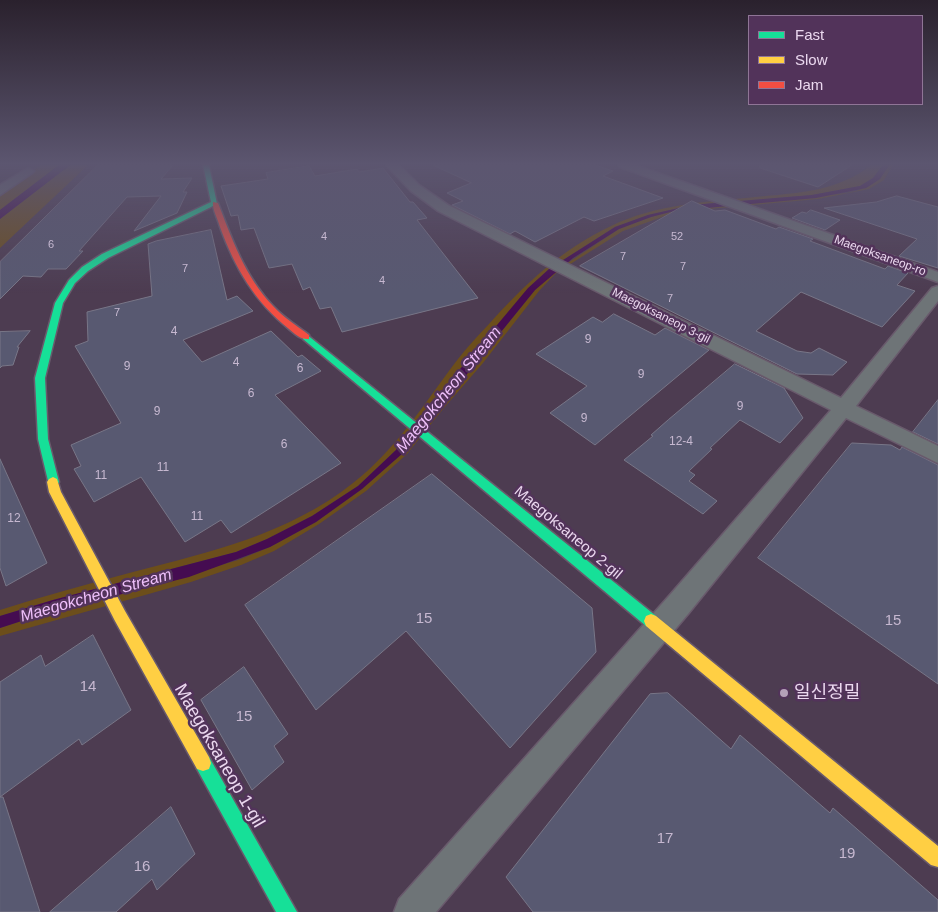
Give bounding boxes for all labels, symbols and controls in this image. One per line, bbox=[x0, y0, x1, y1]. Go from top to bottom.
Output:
legend bbox=[748, 15, 923, 105]
text: Fast bbox=[795, 26, 824, 43]
text: Slow bbox=[795, 51, 828, 68]
text: Jam bbox=[795, 76, 823, 93]
house number: 4 bbox=[321, 230, 327, 244]
house number: 52 bbox=[671, 230, 683, 244]
street label: Maegoksaneop-ro bbox=[832, 233, 928, 279]
house number: 6 bbox=[48, 238, 54, 252]
house number: 7 bbox=[620, 250, 626, 264]
house number: 7 bbox=[680, 260, 686, 274]
house number: 7 bbox=[182, 262, 188, 276]
house number: 4 bbox=[379, 274, 385, 288]
street label: Maegoksaneop 3-gil bbox=[610, 285, 712, 347]
house number: 7 bbox=[667, 292, 673, 306]
house number: 7 bbox=[114, 306, 120, 320]
water label: Maegokcheon Stream bbox=[392, 323, 506, 457]
house number: 4 bbox=[171, 325, 177, 339]
house number: 9 bbox=[585, 333, 591, 347]
house number: 4 bbox=[233, 356, 239, 370]
house number: 9 bbox=[124, 360, 130, 374]
house number: 6 bbox=[297, 362, 303, 376]
house number: 9 bbox=[638, 368, 644, 382]
house number: 6 bbox=[248, 387, 254, 401]
house number: 9 bbox=[737, 400, 743, 414]
house number: 9 bbox=[154, 405, 160, 419]
house number: 9 bbox=[581, 412, 587, 426]
house number: 12-4 bbox=[669, 435, 693, 449]
house number: 6 bbox=[281, 438, 287, 452]
house number: 11 bbox=[157, 461, 169, 475]
house number: 11 bbox=[95, 469, 107, 483]
street label: Maegoksaneop 2-gil bbox=[510, 483, 626, 583]
house number: 11 bbox=[191, 510, 203, 524]
house number: 12 bbox=[7, 512, 21, 526]
water label: Maegokcheon Stream bbox=[18, 565, 174, 627]
house number: 15 bbox=[416, 610, 432, 628]
house number: 15 bbox=[885, 612, 901, 630]
house number: 14 bbox=[80, 678, 96, 696]
street label: Maegoksaneop 1-gil bbox=[169, 680, 269, 832]
place label: 일신정밀 bbox=[794, 682, 860, 704]
marker: 일신정밀 bbox=[778, 687, 790, 699]
house number: 15 bbox=[236, 708, 252, 726]
house number: 17 bbox=[657, 830, 673, 848]
house number: 19 bbox=[839, 845, 855, 863]
house number: 16 bbox=[134, 858, 150, 876]

